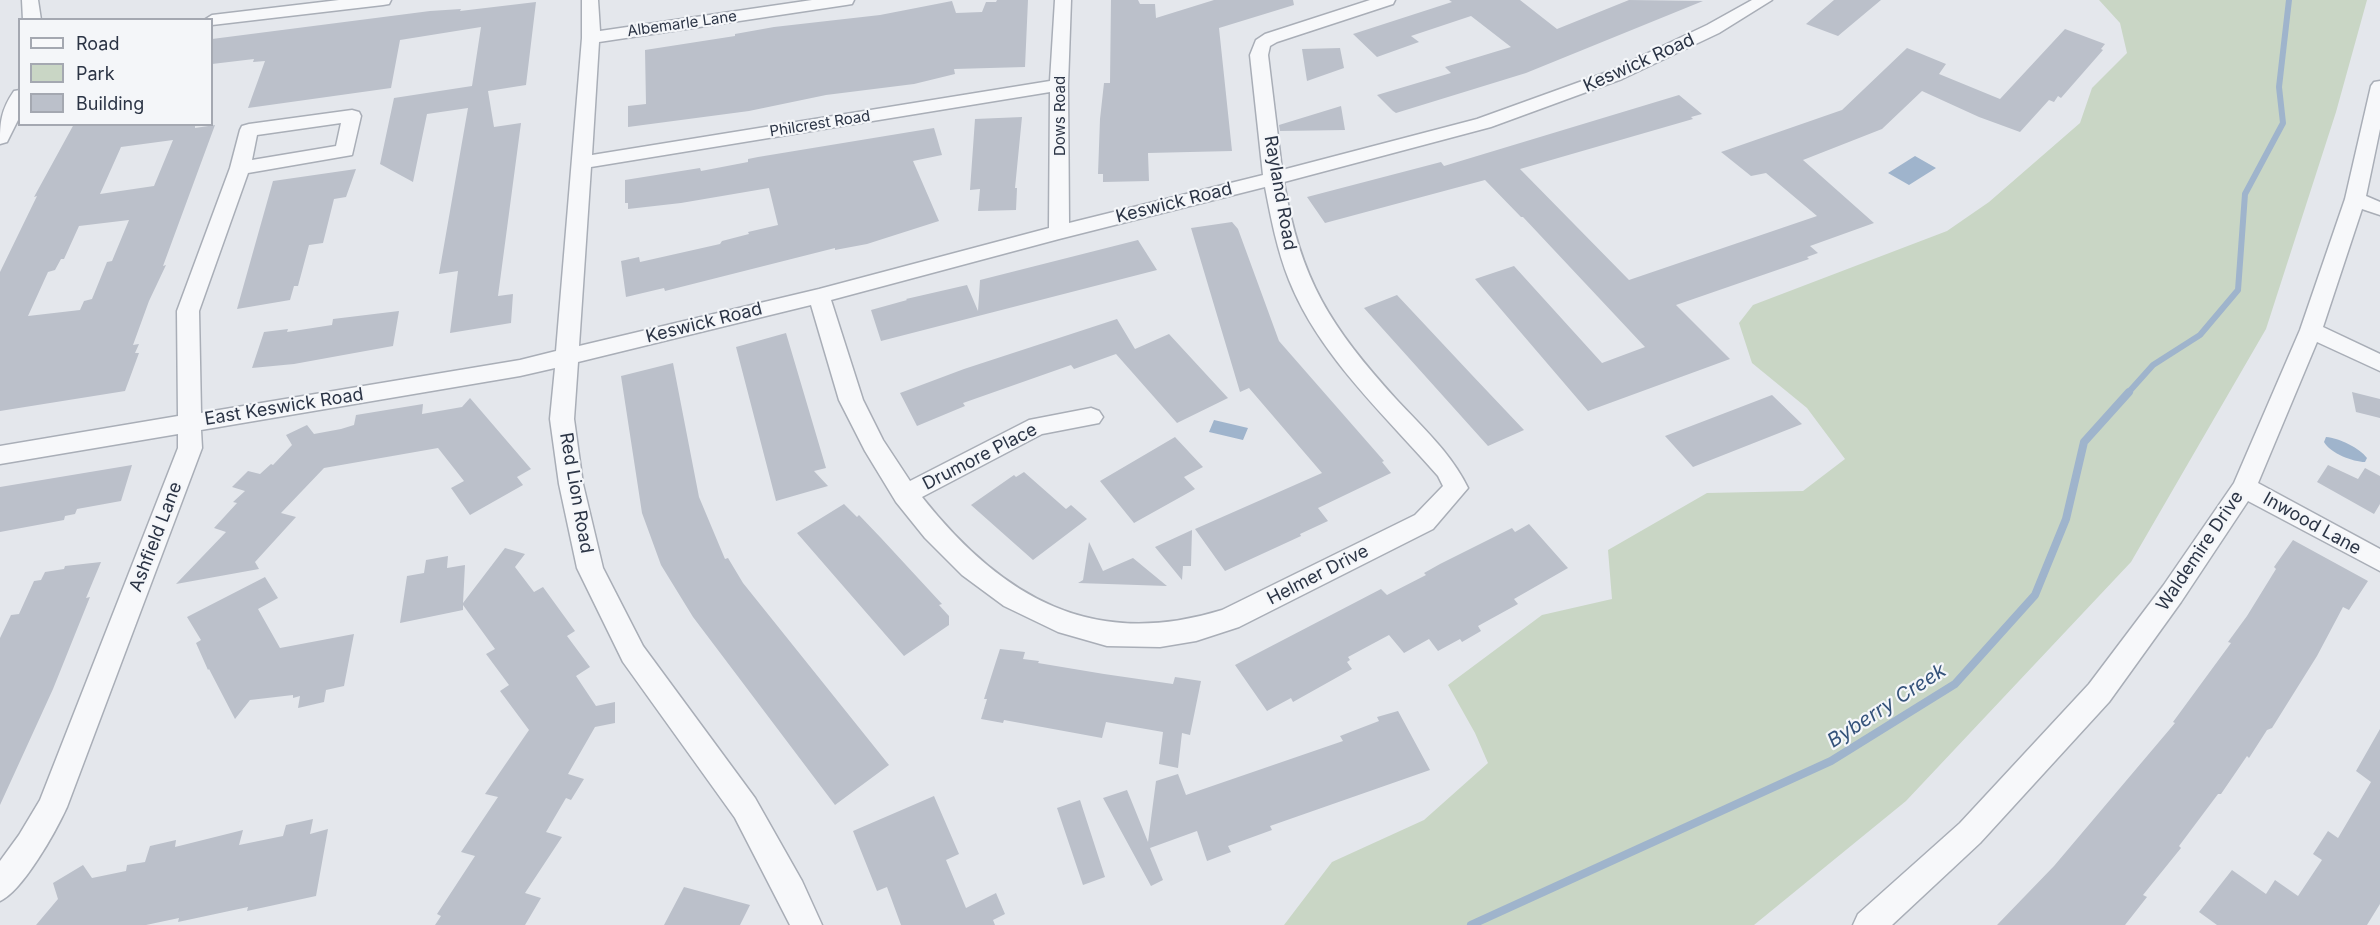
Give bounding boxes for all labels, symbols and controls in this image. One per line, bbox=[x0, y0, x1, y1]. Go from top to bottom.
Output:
street label: Albemarle Lane bbox=[626, 7, 738, 41]
legend bbox=[18, 18, 213, 126]
street label: Keswick Road bbox=[1580, 29, 1698, 97]
text: Road bbox=[76, 33, 119, 54]
text: Park bbox=[76, 63, 115, 84]
street label: Dows Road bbox=[1051, 76, 1069, 156]
text: Building bbox=[76, 93, 144, 114]
street label: Philcrest Road bbox=[768, 107, 872, 141]
street label: Rayland Road bbox=[1259, 134, 1301, 252]
street label: Keswick Road bbox=[1114, 178, 1234, 228]
street label: Keswick Road bbox=[644, 298, 764, 348]
street label: East Keswick Road bbox=[203, 384, 365, 430]
street label: Drumore Place bbox=[919, 419, 1041, 495]
street label: Red Lion Road bbox=[555, 431, 597, 555]
street label: Ashfield Lane bbox=[125, 479, 187, 595]
street label: Waldemire Drive bbox=[2152, 487, 2248, 615]
street label: Inwood Lane bbox=[2259, 488, 2365, 560]
street label: Helmer Drive bbox=[1264, 540, 1372, 610]
water label: Byberry Creek bbox=[1823, 659, 1951, 753]

